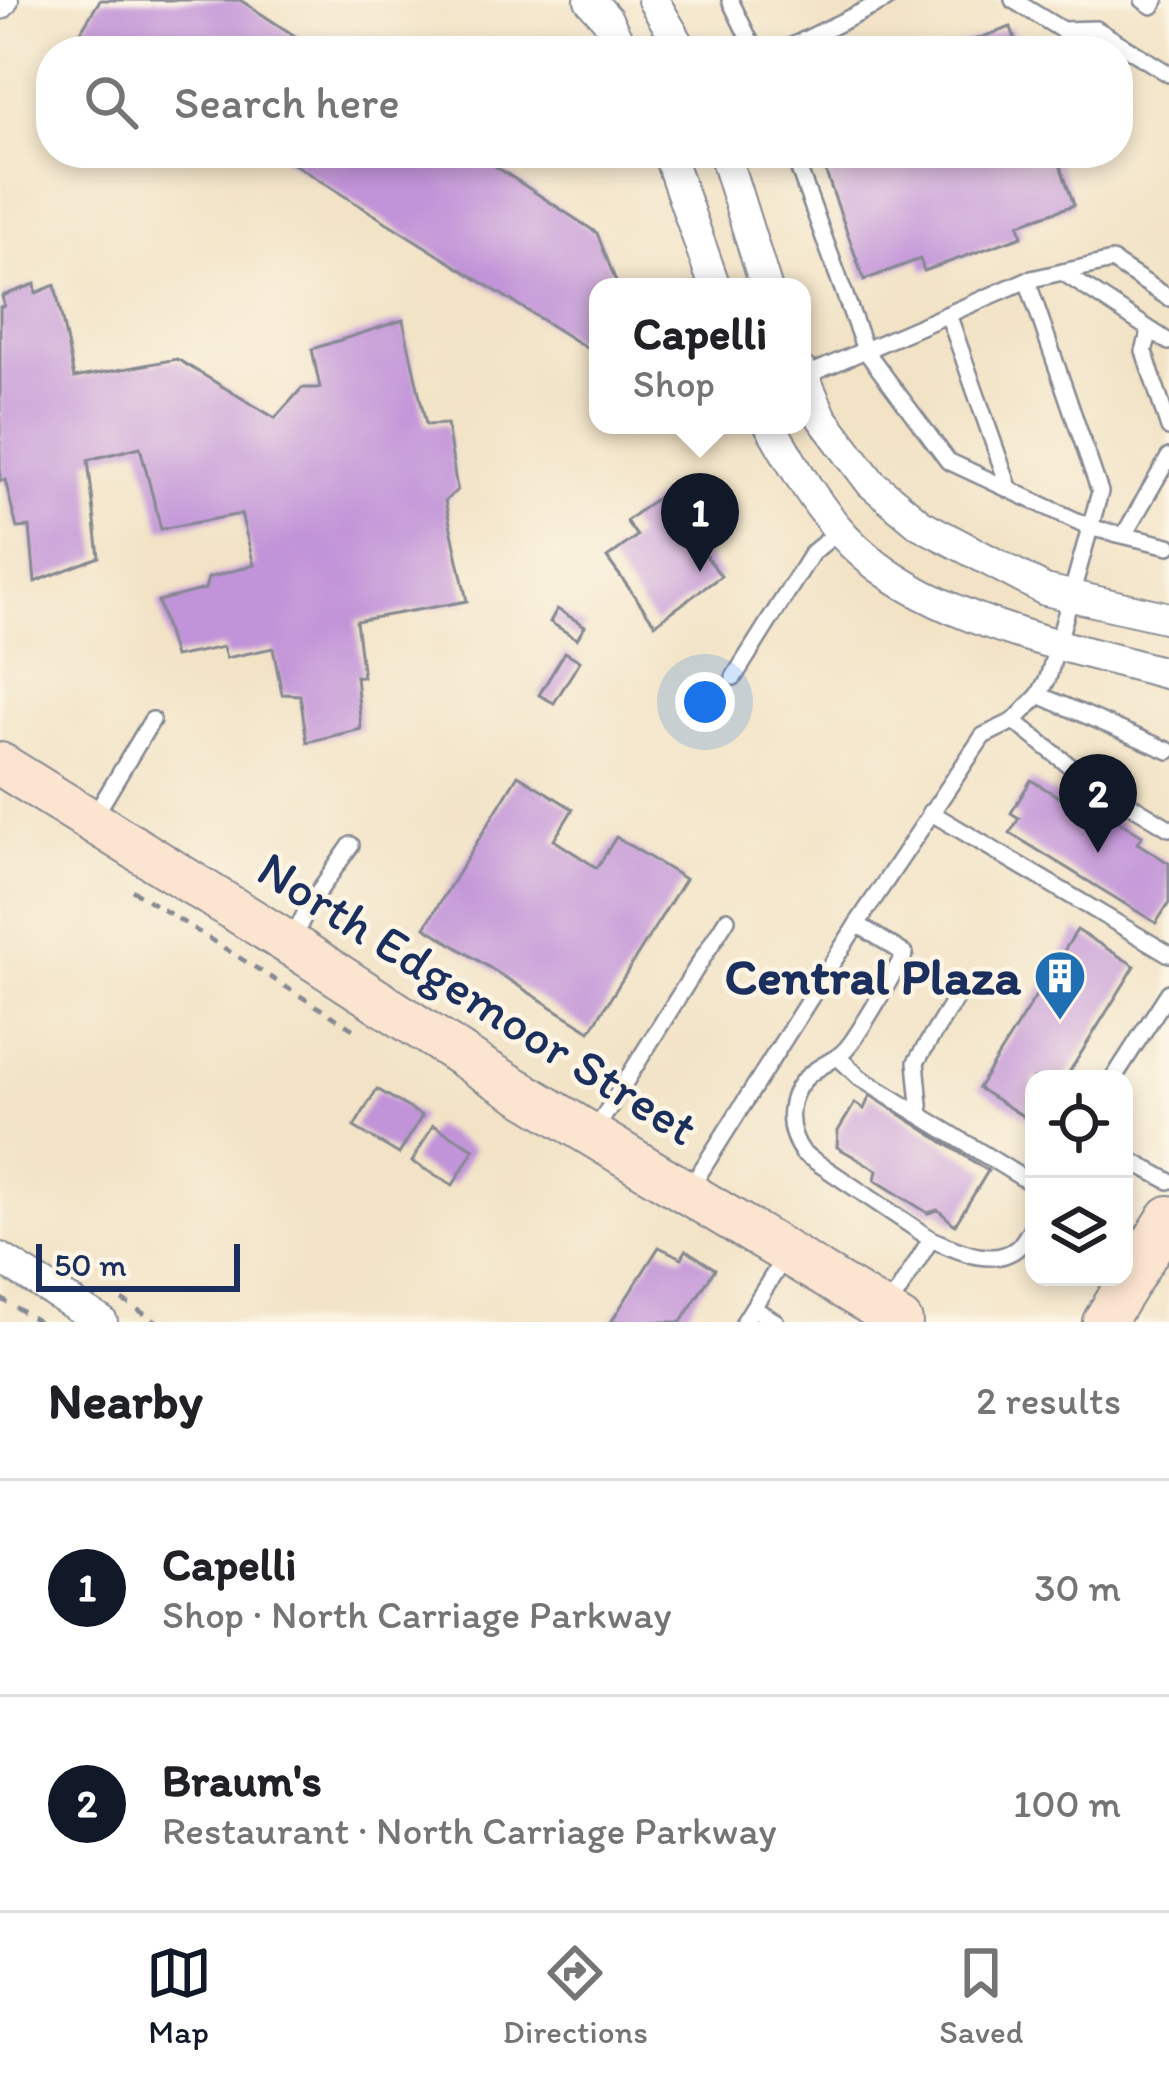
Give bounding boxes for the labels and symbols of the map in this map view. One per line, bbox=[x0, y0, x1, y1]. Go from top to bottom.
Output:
pin: 1 bbox=[661, 473, 739, 572]
your location bbox=[675, 672, 735, 732]
pin: 2 bbox=[1059, 754, 1137, 853]
street label: North Edgemoor Street bbox=[247, 838, 709, 1158]
place label: Central Plaza bbox=[724, 946, 1021, 1007]
building icon: Central Plaza bbox=[1032, 948, 1088, 1022]
scale bar bbox=[36, 1238, 240, 1291]

